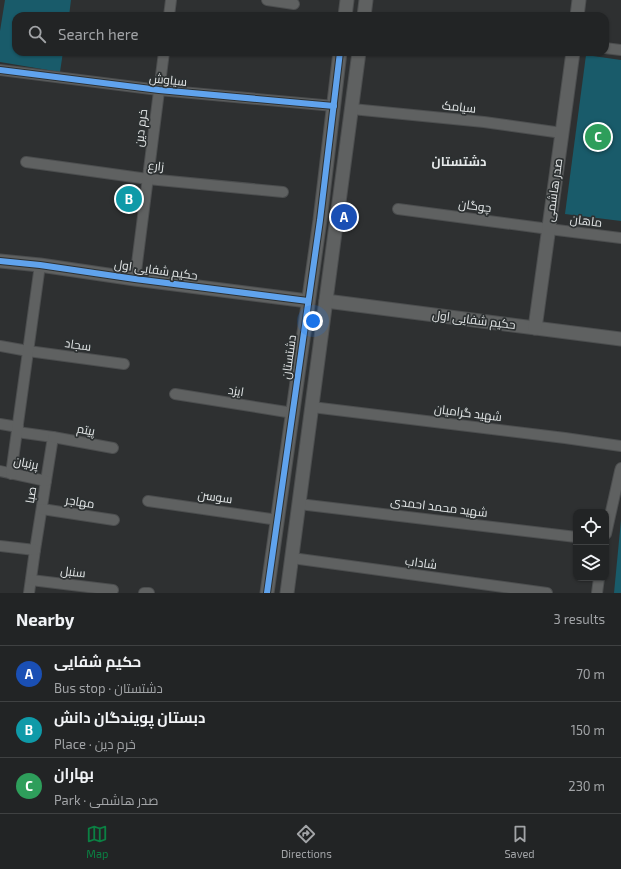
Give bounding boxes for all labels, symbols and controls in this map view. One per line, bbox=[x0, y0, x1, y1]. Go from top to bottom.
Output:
search box bbox=[12, 12, 609, 56]
icon: search bbox=[26, 23, 48, 45]
text: Search here bbox=[58, 25, 139, 43]
street label: سیاوش bbox=[148, 70, 188, 89]
street label: سیامک bbox=[441, 97, 477, 116]
street label: خرم دین bbox=[131, 108, 151, 148]
pin: C bbox=[585, 122, 611, 152]
district label: دشتستان bbox=[432, 153, 486, 169]
street label: زارع bbox=[147, 157, 165, 175]
street label: صدر هاشمی bbox=[542, 157, 565, 223]
pin: B bbox=[116, 184, 142, 214]
street label: چوگان bbox=[457, 196, 493, 217]
pin: A bbox=[331, 202, 357, 232]
street label: ماهان bbox=[569, 211, 603, 230]
street label: حکیم شفایی اول bbox=[113, 256, 199, 284]
street label: حکیم شفایی اول bbox=[431, 307, 517, 333]
your location bbox=[303, 311, 323, 331]
street label: دشتستان bbox=[278, 334, 299, 380]
street label: سجاد bbox=[64, 335, 92, 354]
street label: ایزد bbox=[227, 382, 245, 399]
street label: شهید گرامیان bbox=[433, 401, 503, 424]
street label: پیتم bbox=[75, 420, 97, 441]
street label: پرنیان bbox=[12, 453, 41, 474]
street label: صبا bbox=[22, 485, 39, 504]
street label: سوسن bbox=[197, 487, 234, 506]
street label: مهاجر bbox=[63, 492, 96, 511]
street label: شهید محمد احمدی bbox=[390, 493, 489, 520]
map controls bbox=[573, 509, 609, 581]
button: locate bbox=[573, 509, 609, 545]
button: layers bbox=[573, 545, 609, 581]
street label: شاداب bbox=[404, 553, 438, 572]
street label: سنبل bbox=[60, 563, 87, 581]
text: Nearby bbox=[16, 609, 74, 629]
text: 3 results bbox=[554, 611, 605, 627]
text: حکیم شفایی bbox=[54, 652, 141, 670]
text: A bbox=[25, 666, 33, 682]
text: 70 m bbox=[576, 666, 605, 682]
text: Bus stop · دشتستان bbox=[54, 680, 163, 696]
text: دبستان پویندگان دانش bbox=[54, 708, 205, 726]
text: B bbox=[25, 722, 33, 738]
text: 150 m bbox=[571, 722, 605, 738]
text: Place · خرم دین bbox=[54, 736, 136, 752]
text: بهاران bbox=[54, 764, 94, 782]
text: C bbox=[25, 778, 33, 794]
text: 230 m bbox=[568, 778, 605, 794]
text: Park · صدر هاشمی bbox=[54, 792, 158, 808]
tab: Map bbox=[86, 823, 108, 860]
tab: Directions bbox=[281, 823, 332, 860]
tab: Saved bbox=[504, 823, 535, 860]

